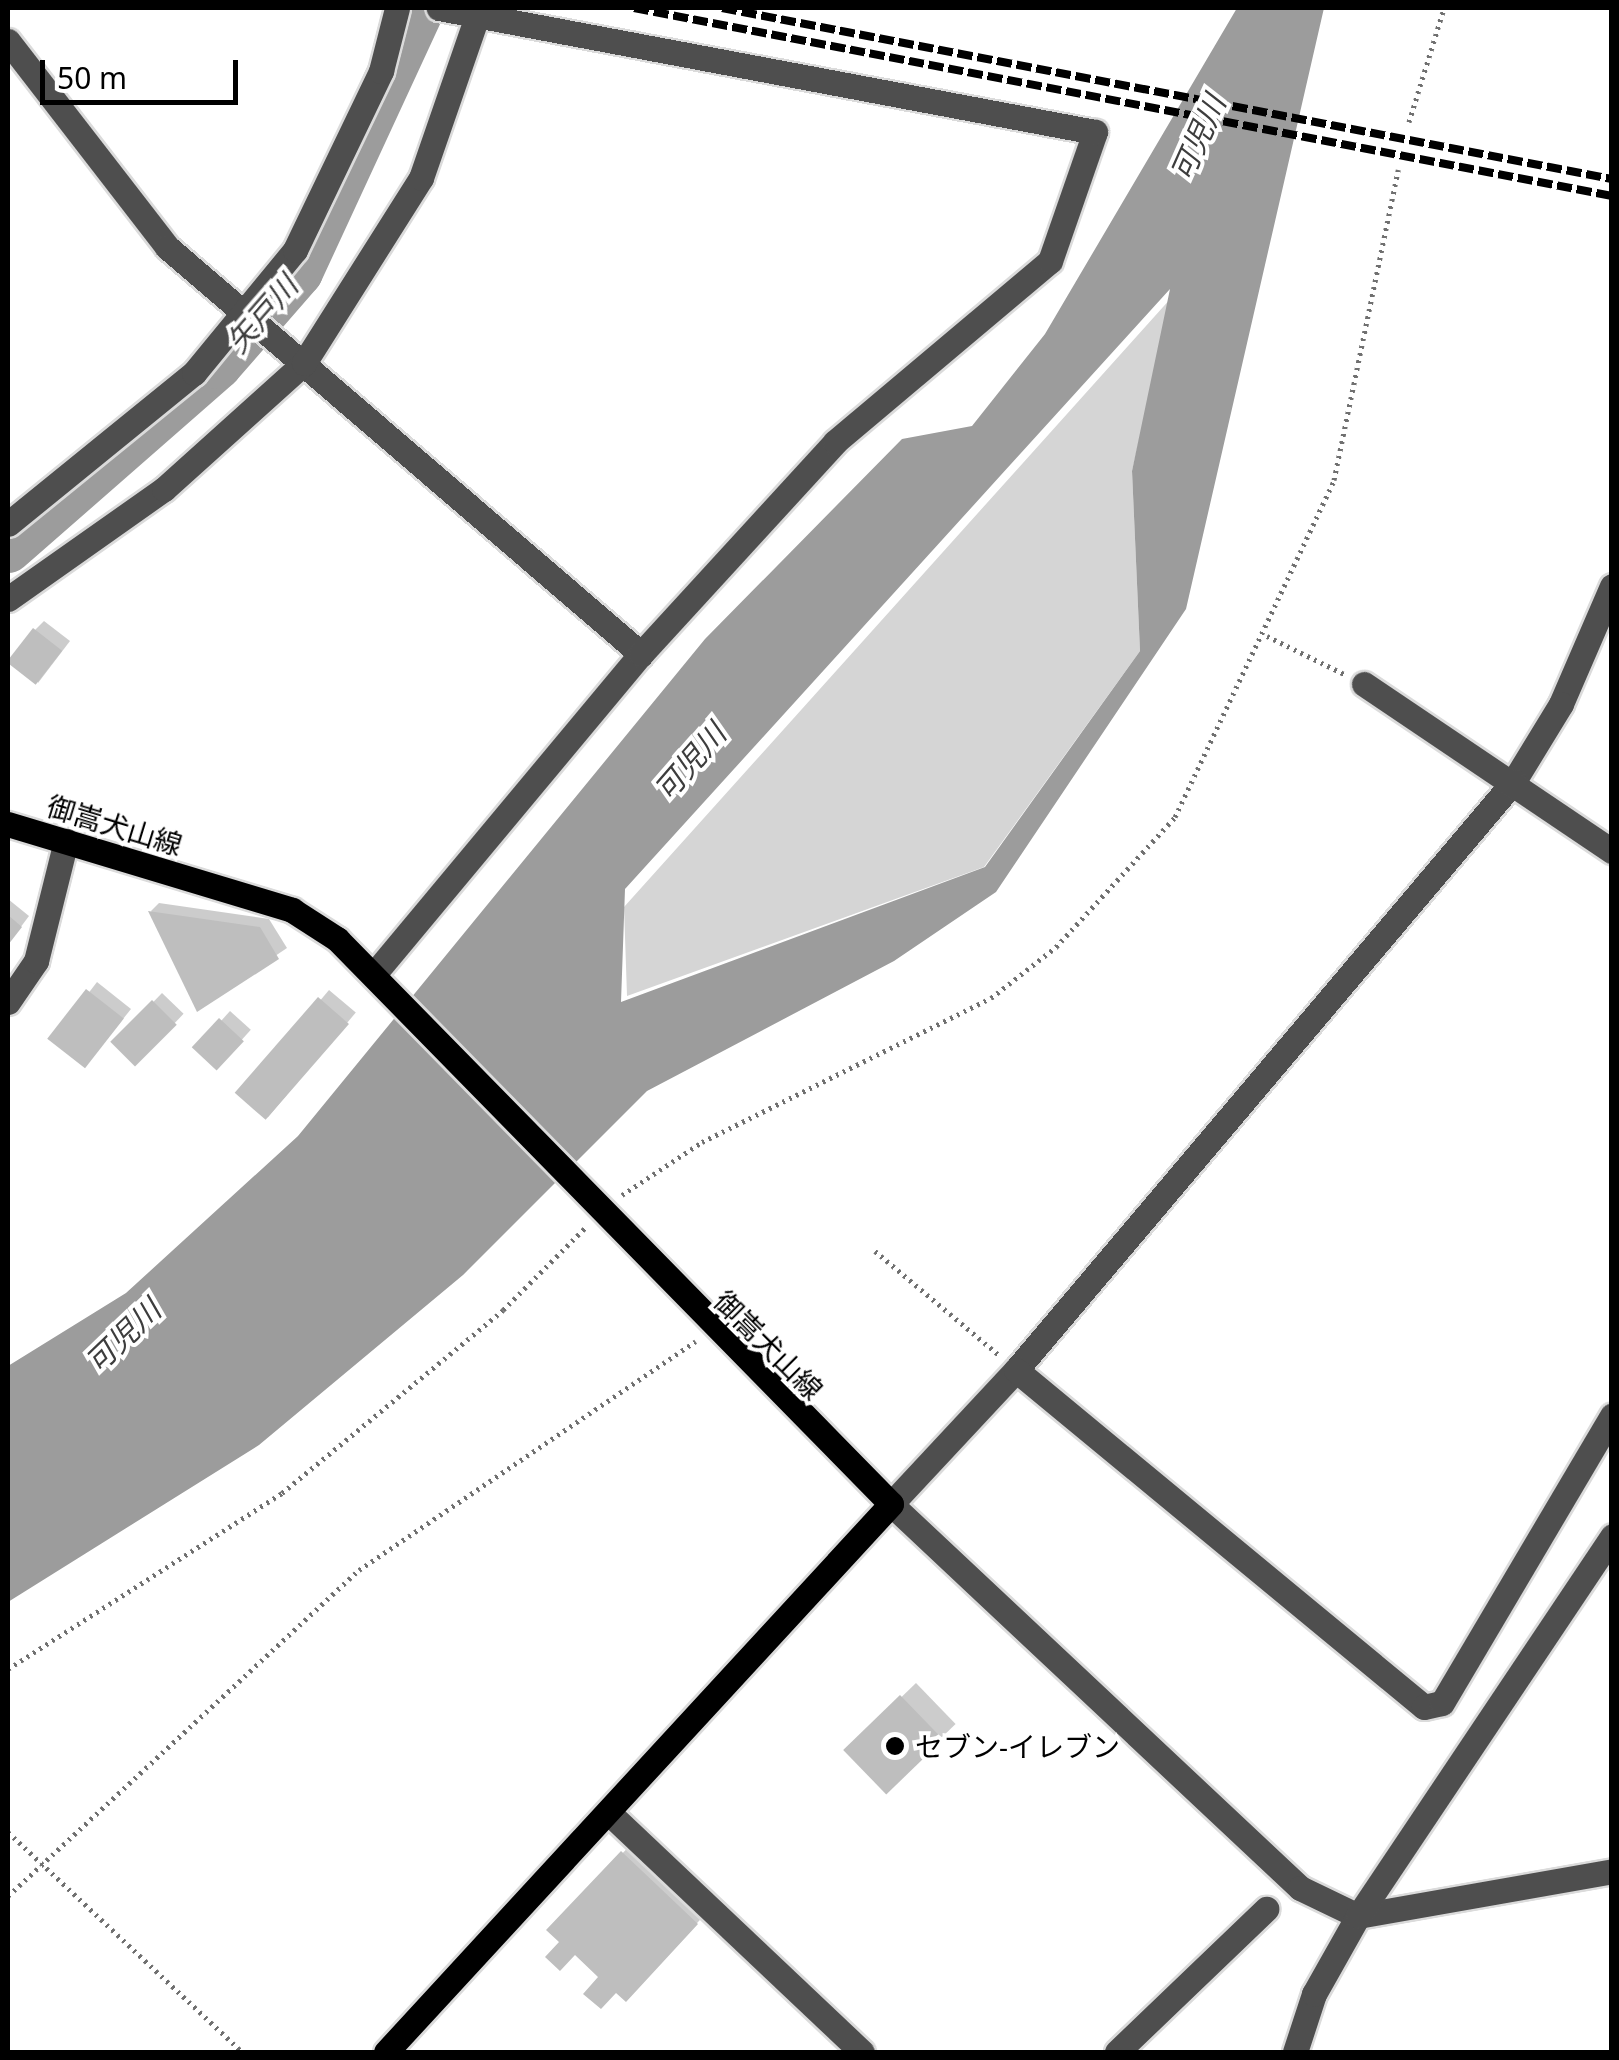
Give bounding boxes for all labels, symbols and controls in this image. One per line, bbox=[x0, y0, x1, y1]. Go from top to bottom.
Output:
scale bar bbox=[45, 40, 242, 102]
text: 50 m bbox=[57, 57, 127, 98]
water label: 可児川 bbox=[1163, 90, 1233, 186]
water label: 矢戸川 bbox=[219, 268, 305, 360]
water label: 可児川 bbox=[647, 716, 733, 808]
street label: 御嵩犬山線 bbox=[43, 788, 187, 862]
street label: 御嵩犬山線 bbox=[708, 1284, 830, 1406]
water label: 可児川 bbox=[78, 1292, 168, 1380]
place label: セブン-イレブン bbox=[915, 1729, 1120, 1763]
marker: セブン-イレブン bbox=[884, 1735, 906, 1757]

